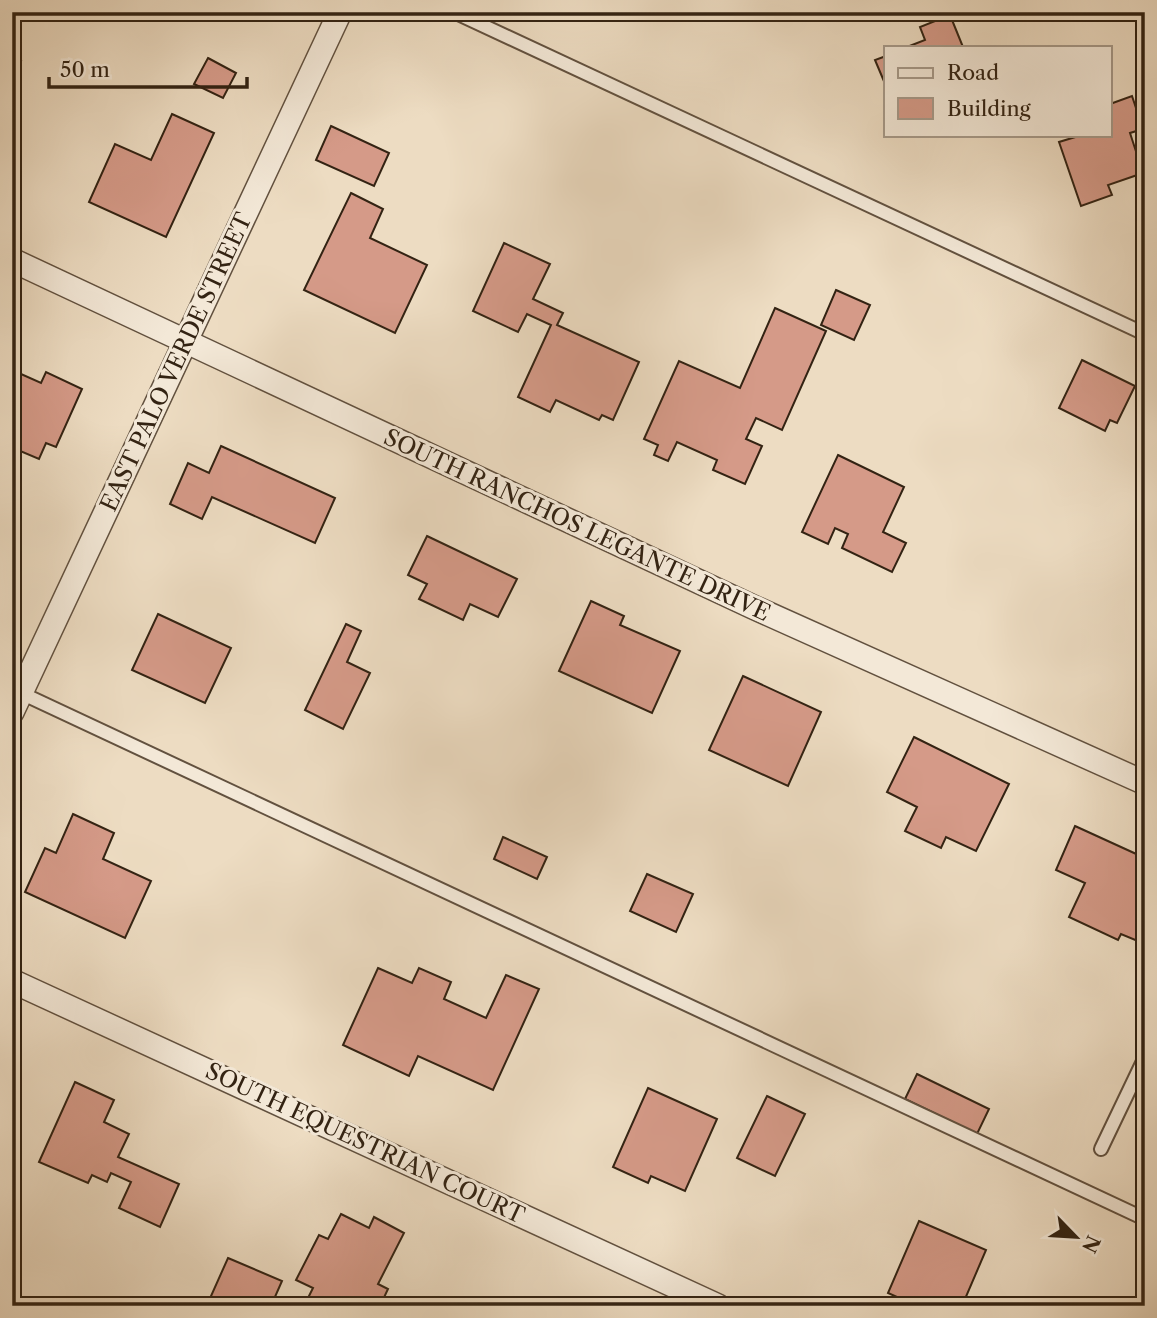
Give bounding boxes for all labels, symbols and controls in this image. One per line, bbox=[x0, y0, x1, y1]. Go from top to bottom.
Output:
scale bar bbox=[49, 46, 247, 90]
legend bbox=[884, 46, 1112, 136]
text: 50 m bbox=[60, 57, 110, 82]
text: Road bbox=[947, 60, 999, 85]
text: Building bbox=[947, 96, 1032, 121]
street label: EAST PALO VERDE STREET bbox=[94, 208, 258, 516]
street label: SOUTH RANCHOS LEGANTE DRIVE bbox=[379, 423, 775, 627]
street label: SOUTH EQUESTRIAN COURT bbox=[201, 1057, 530, 1230]
north arrow bbox=[1042, 1202, 1112, 1272]
text: N bbox=[1077, 1232, 1105, 1256]

